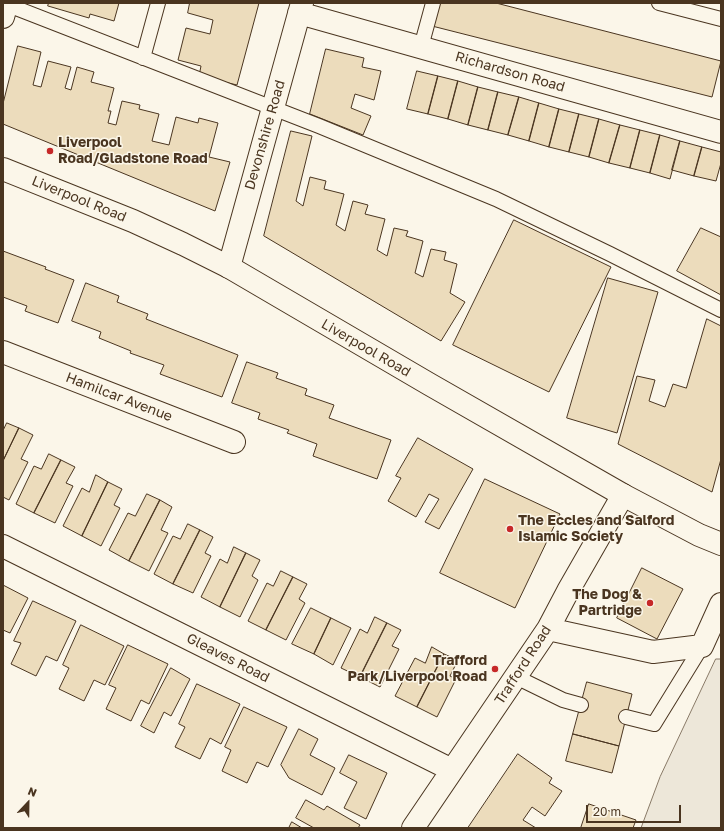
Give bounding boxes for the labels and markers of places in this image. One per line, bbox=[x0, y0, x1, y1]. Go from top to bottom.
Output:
place label: Liverpool Road/Gladstone Road bbox=[58, 135, 208, 168]
marker: Liverpool Road/Gladstone Road bbox=[45, 146, 55, 156]
place label: The Eccles and Salford Islamic Society bbox=[518, 513, 674, 546]
marker: The Eccles and Salford Islamic Society bbox=[505, 524, 515, 534]
place label: The Dog & Partridge bbox=[572, 587, 642, 620]
marker: The Dog & Partridge bbox=[645, 598, 655, 608]
place label: Trafford Park/Liverpool Road bbox=[348, 653, 487, 686]
marker: Trafford Park/Liverpool Road bbox=[490, 664, 500, 674]

